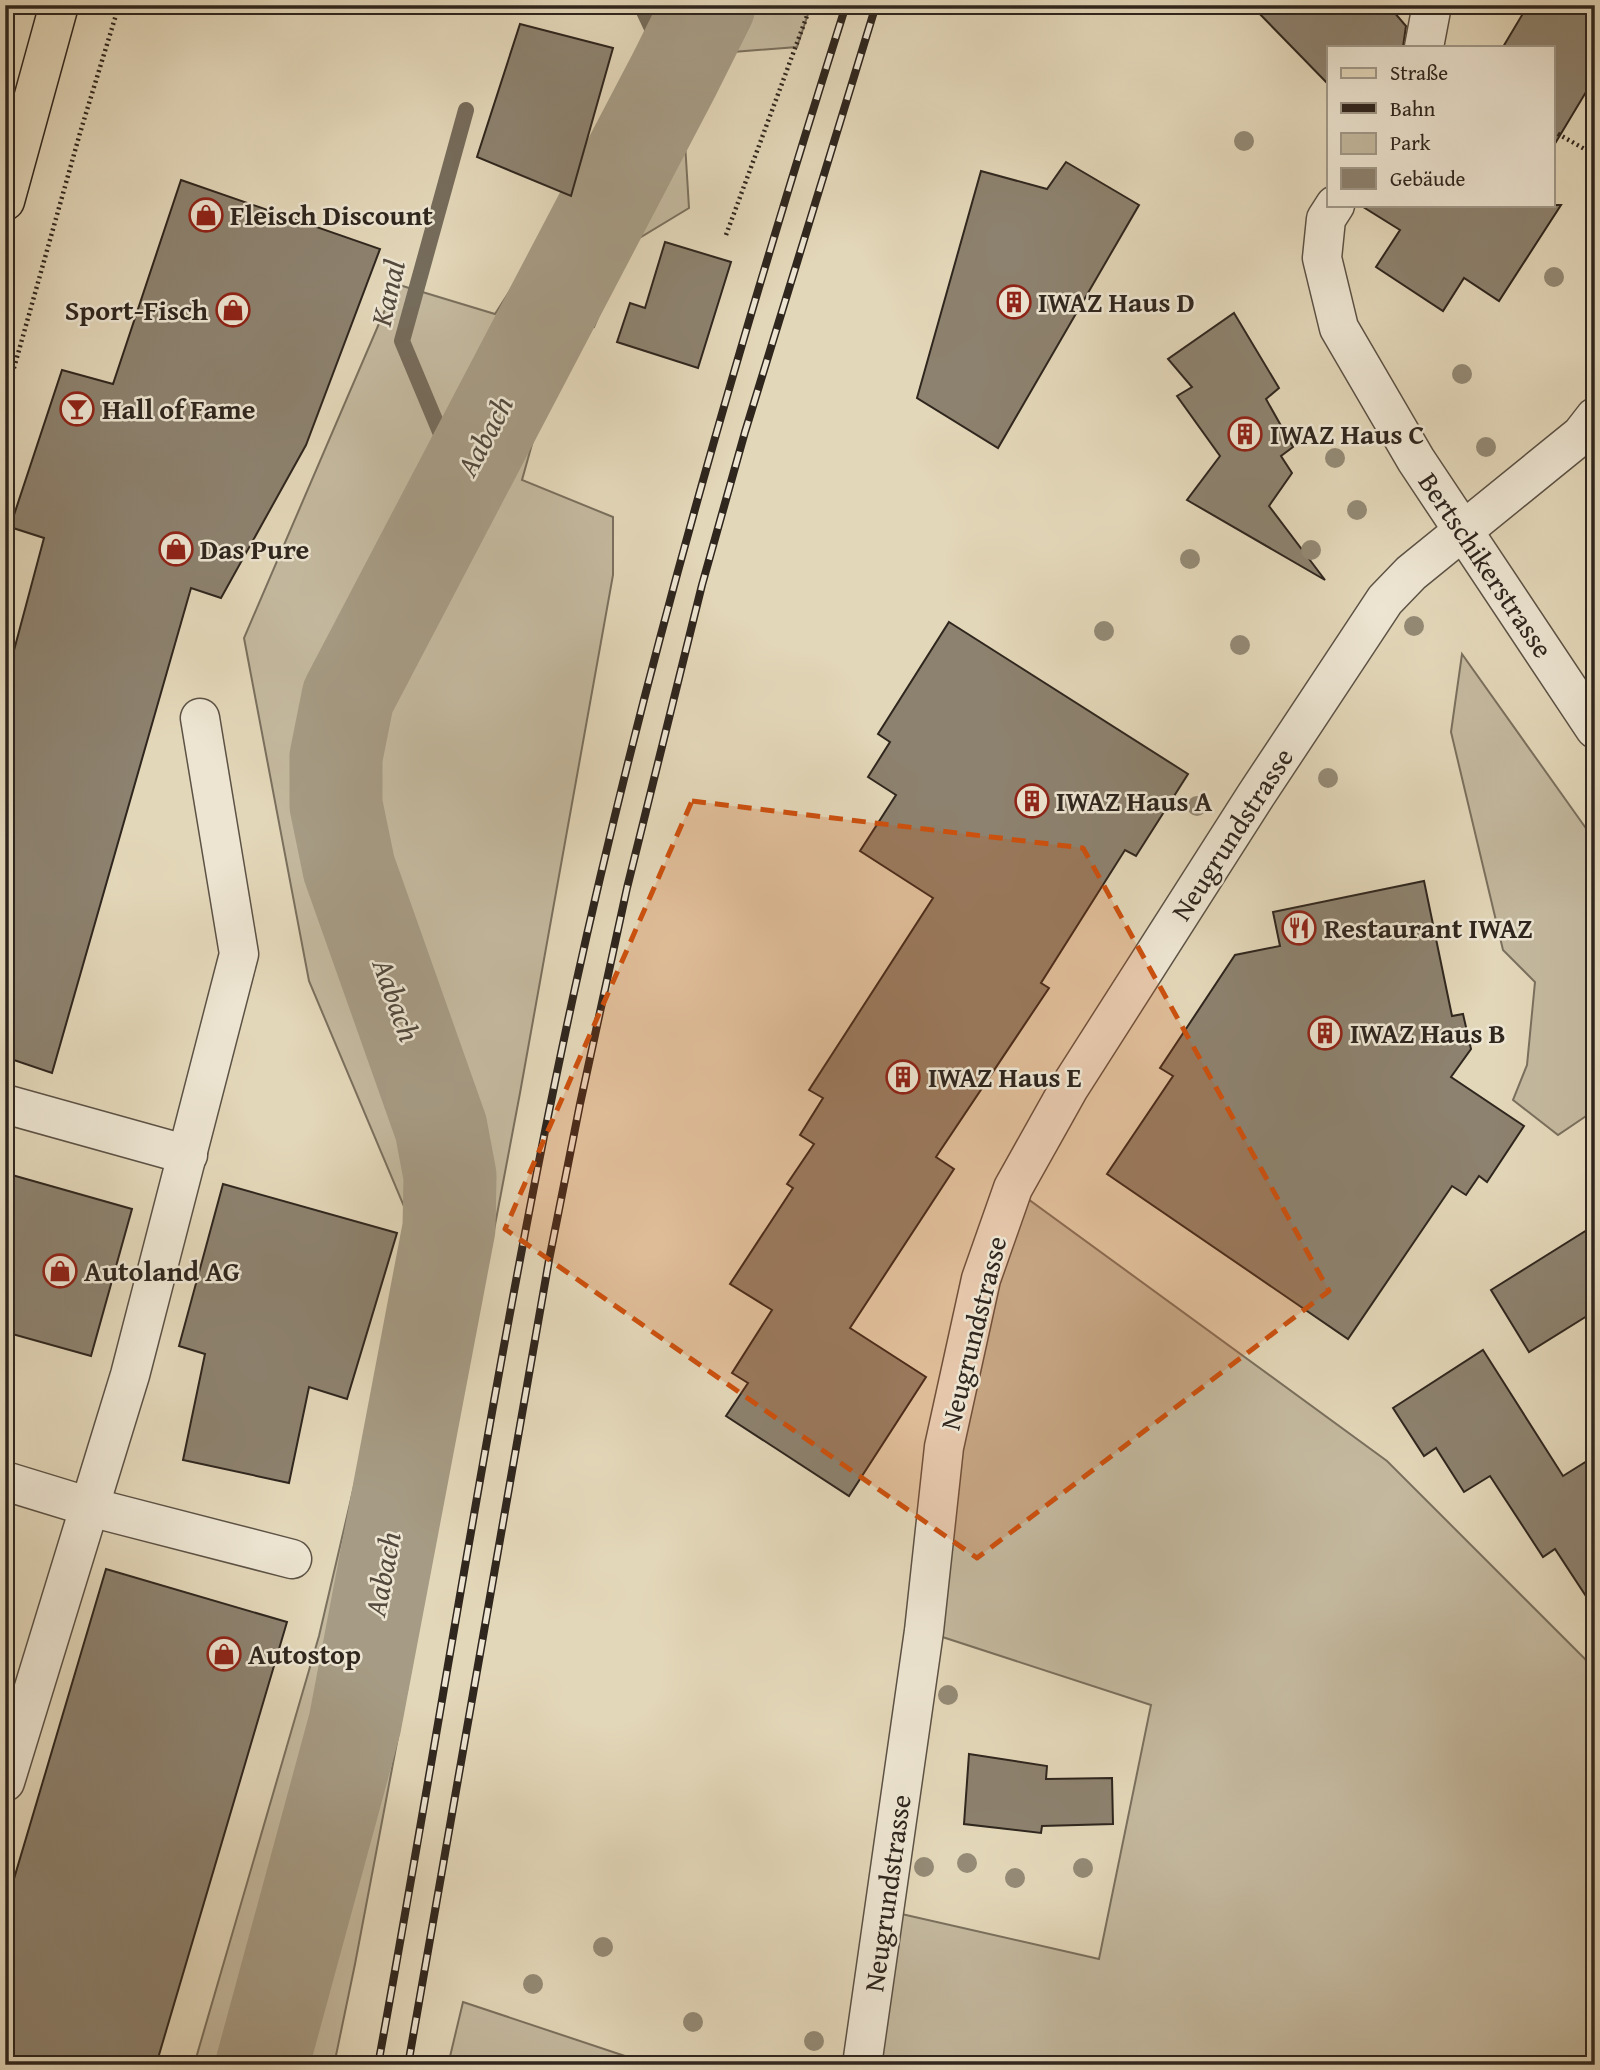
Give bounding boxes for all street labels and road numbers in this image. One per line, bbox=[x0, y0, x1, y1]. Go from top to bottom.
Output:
street label: Bertschikerstrasse bbox=[1409, 464, 1564, 666]
street label: Neugrundstrasse bbox=[1160, 739, 1303, 928]
street label: Neugrundstrasse bbox=[929, 1231, 1016, 1434]
street label: Neugrundstrasse bbox=[852, 1792, 921, 1994]

